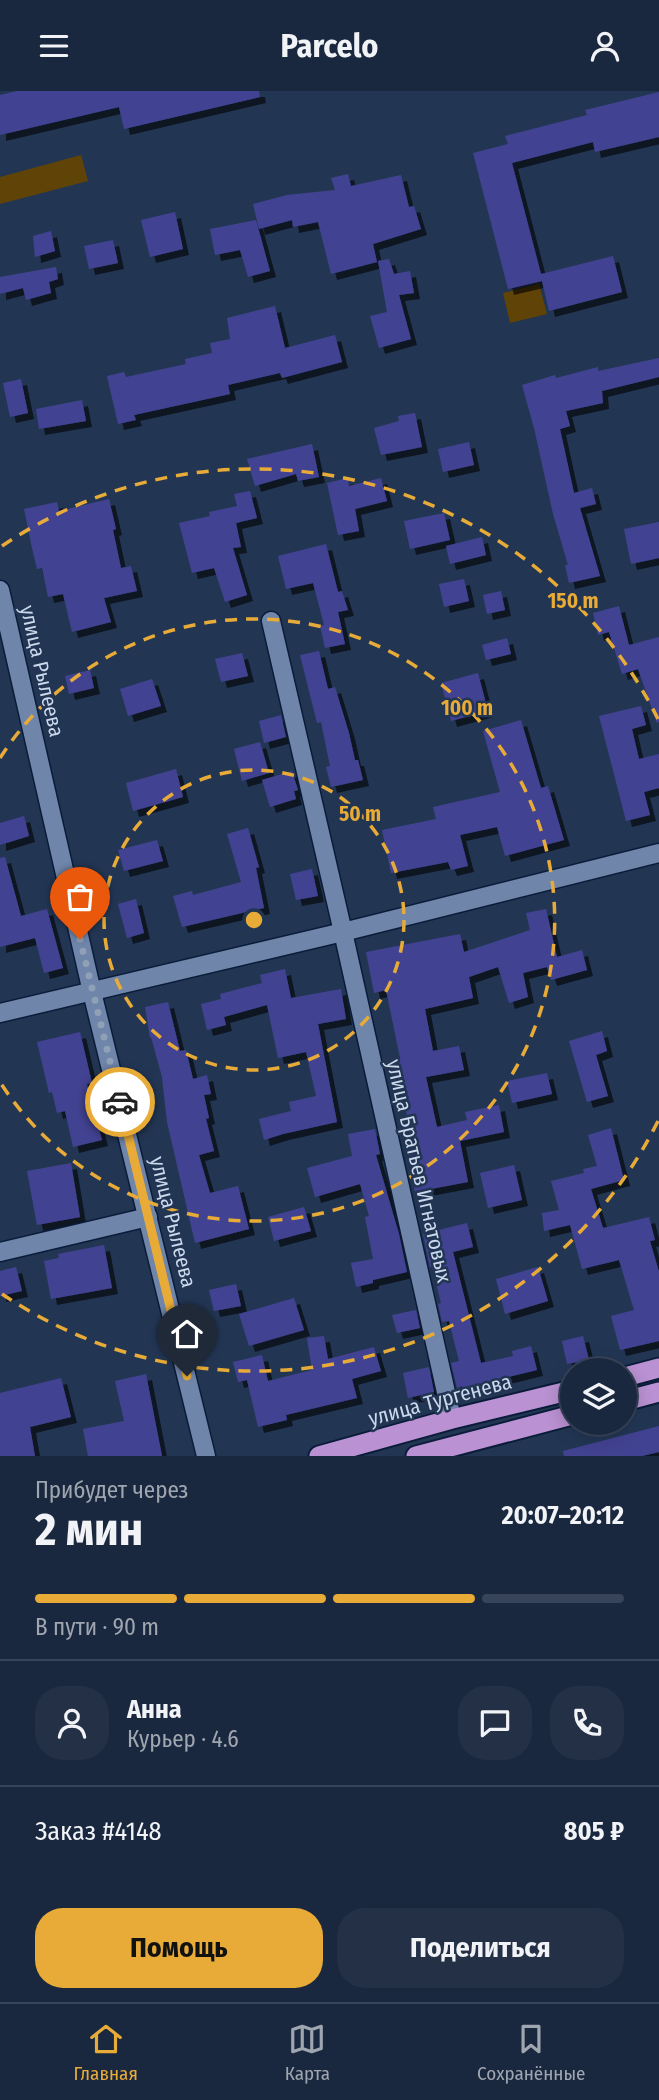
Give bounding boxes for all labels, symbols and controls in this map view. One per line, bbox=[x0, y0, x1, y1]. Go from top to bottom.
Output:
icon: menu bbox=[35, 27, 73, 65]
text: Parcelo bbox=[281, 27, 378, 65]
icon: person bbox=[586, 27, 624, 65]
text: 150 m bbox=[547, 588, 599, 614]
street label: улица Рылеева bbox=[14, 603, 70, 739]
text: 100 m bbox=[441, 695, 493, 721]
text: 50 m bbox=[339, 801, 381, 827]
pin bbox=[50, 867, 110, 939]
icon: bag bbox=[61, 878, 99, 916]
centre of rings bbox=[242, 908, 266, 932]
street label: улица Братьев Игнатовых bbox=[381, 1057, 458, 1286]
courier bbox=[85, 1067, 155, 1137]
icon: car bbox=[101, 1083, 139, 1121]
street label: улица Рылеева bbox=[144, 1154, 202, 1290]
pin bbox=[157, 1304, 217, 1376]
icon: home bbox=[168, 1315, 206, 1353]
map controls bbox=[560, 1358, 637, 1435]
button: layers bbox=[560, 1358, 637, 1435]
street label: улица Тургенева bbox=[366, 1368, 514, 1432]
text: Прибудет через bbox=[35, 1476, 188, 1504]
text: 20:07–20:12 bbox=[502, 1500, 624, 1531]
text: 2 мин bbox=[35, 1502, 143, 1557]
text: В пути · 90 m bbox=[35, 1613, 159, 1641]
button: person bbox=[35, 1686, 109, 1760]
button: chat bbox=[458, 1686, 532, 1760]
button: phone bbox=[550, 1686, 624, 1760]
text: Анна bbox=[127, 1694, 182, 1725]
text: Курьер · 4.6 bbox=[127, 1725, 239, 1753]
text: Заказ #4148 bbox=[35, 1816, 161, 1847]
text: 805 ₽ bbox=[564, 1816, 624, 1847]
button: Помощь bbox=[35, 1908, 323, 1988]
button: Поделиться bbox=[337, 1908, 624, 1988]
tab: Главная bbox=[73, 2020, 138, 2085]
tab: Карта bbox=[285, 2020, 330, 2085]
tab: Сохранённые bbox=[477, 2020, 586, 2085]

